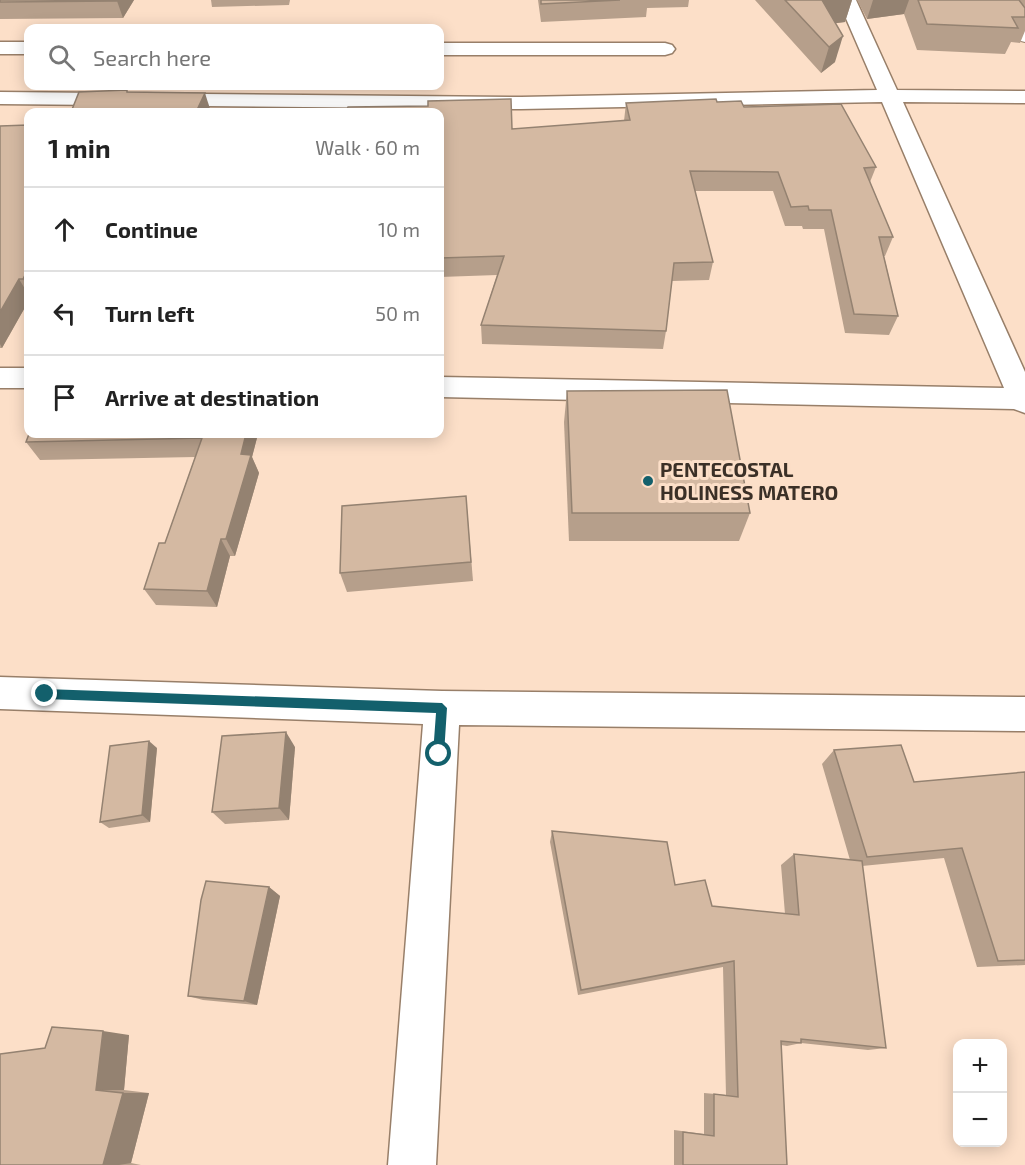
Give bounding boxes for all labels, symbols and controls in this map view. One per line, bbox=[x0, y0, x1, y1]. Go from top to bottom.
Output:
search box bbox=[24, 24, 444, 90]
icon: search bbox=[45, 41, 78, 74]
text: Search here bbox=[93, 44, 211, 70]
text: 1 min bbox=[48, 132, 111, 163]
text: Walk · 60 m bbox=[315, 135, 420, 159]
icon: ahead bbox=[48, 213, 81, 246]
text: Continue bbox=[105, 216, 198, 242]
text: 10 m bbox=[378, 217, 420, 241]
icon: left bbox=[48, 297, 81, 330]
text: Turn left bbox=[105, 300, 194, 326]
text: 50 m bbox=[375, 301, 420, 325]
icon: arrive bbox=[48, 381, 81, 414]
text: Arrive at destination bbox=[105, 384, 319, 410]
place label: PENTECOSTAL HOLINESS MATERO bbox=[660, 457, 838, 504]
marker: PENTECOSTAL HOLINESS MATERO bbox=[641, 474, 655, 488]
route end bbox=[31, 680, 57, 706]
route start bbox=[425, 740, 451, 766]
map controls bbox=[953, 1039, 1007, 1147]
button: + bbox=[953, 1039, 1007, 1093]
button: − bbox=[953, 1093, 1007, 1147]

